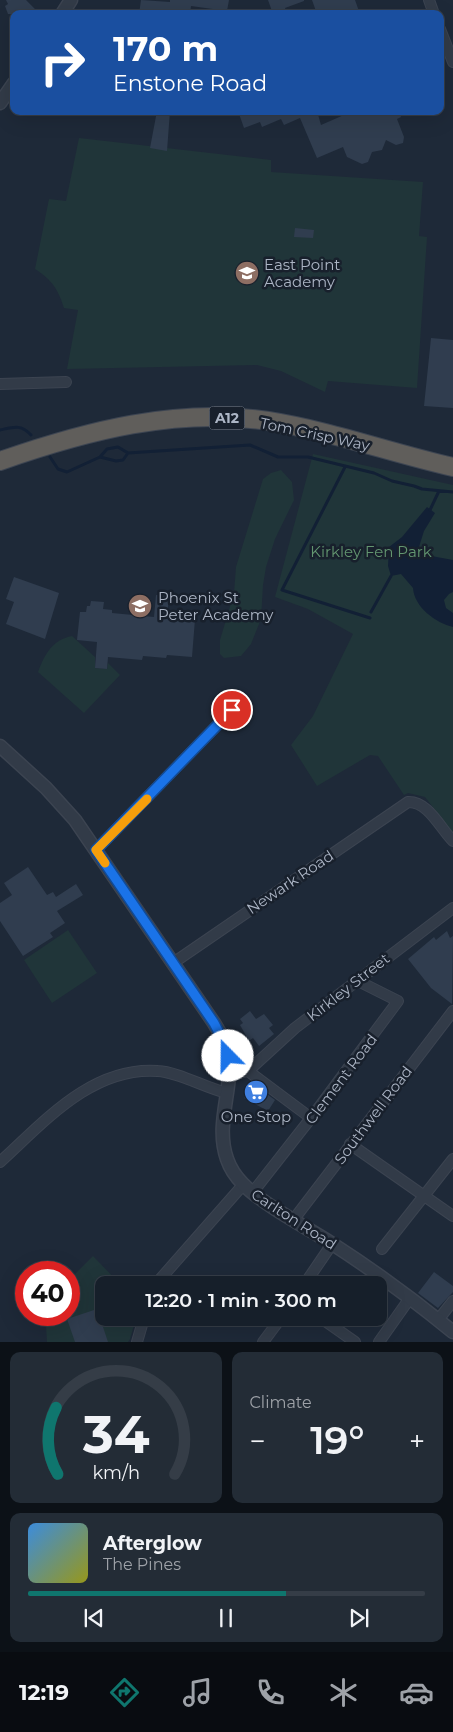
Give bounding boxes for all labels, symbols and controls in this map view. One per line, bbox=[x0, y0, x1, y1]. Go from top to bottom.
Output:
text: 170 m bbox=[113, 27, 218, 70]
icon: right bbox=[30, 30, 95, 95]
text: Enstone Road bbox=[113, 70, 267, 97]
place label: East Point Academy bbox=[264, 255, 340, 291]
school or university icon: East Point Academy bbox=[234, 260, 260, 286]
road number: A12 bbox=[210, 406, 244, 429]
street label: Tom Crisp Way bbox=[258, 413, 372, 455]
park label: Kirkley Fen Park bbox=[310, 542, 432, 561]
place label: Phoenix St Peter Academy bbox=[158, 588, 274, 624]
school or university icon: Phoenix St Peter Academy bbox=[127, 593, 153, 619]
pin bbox=[211, 689, 253, 731]
icon: arrive bbox=[218, 696, 246, 724]
street label: Newark Road bbox=[243, 846, 337, 918]
street label: Kirkley Street bbox=[303, 949, 393, 1025]
position arrow bbox=[201, 1029, 253, 1081]
street label: Clement Road bbox=[301, 1030, 381, 1128]
street label: Southwell Road bbox=[330, 1062, 416, 1168]
supermarket icon: One Stop bbox=[243, 1079, 269, 1105]
place label: One Stop bbox=[221, 1107, 291, 1126]
street label: Carlton Road bbox=[248, 1184, 340, 1254]
speed limit sign: 40 bbox=[15, 1261, 80, 1326]
text: 12:20 · 1 min · 300 m bbox=[145, 1289, 337, 1312]
text: Climate bbox=[250, 1393, 312, 1412]
text: 34 bbox=[81, 1403, 149, 1466]
text: 19° bbox=[310, 1417, 364, 1464]
text: − bbox=[250, 1424, 266, 1458]
text: + bbox=[409, 1424, 425, 1458]
text: km/h bbox=[92, 1462, 140, 1483]
text: Afterglow bbox=[103, 1532, 202, 1555]
text: The Pines bbox=[103, 1555, 181, 1574]
icon: previous bbox=[80, 1604, 108, 1632]
icon: pause bbox=[212, 1604, 240, 1632]
icon: next bbox=[345, 1604, 373, 1632]
icon: directions bbox=[107, 1675, 142, 1710]
icon: music bbox=[180, 1675, 215, 1710]
icon: phone bbox=[253, 1675, 288, 1710]
icon: climate bbox=[326, 1675, 361, 1710]
icon: car bbox=[399, 1675, 434, 1710]
text: 12:19 bbox=[19, 1679, 69, 1706]

